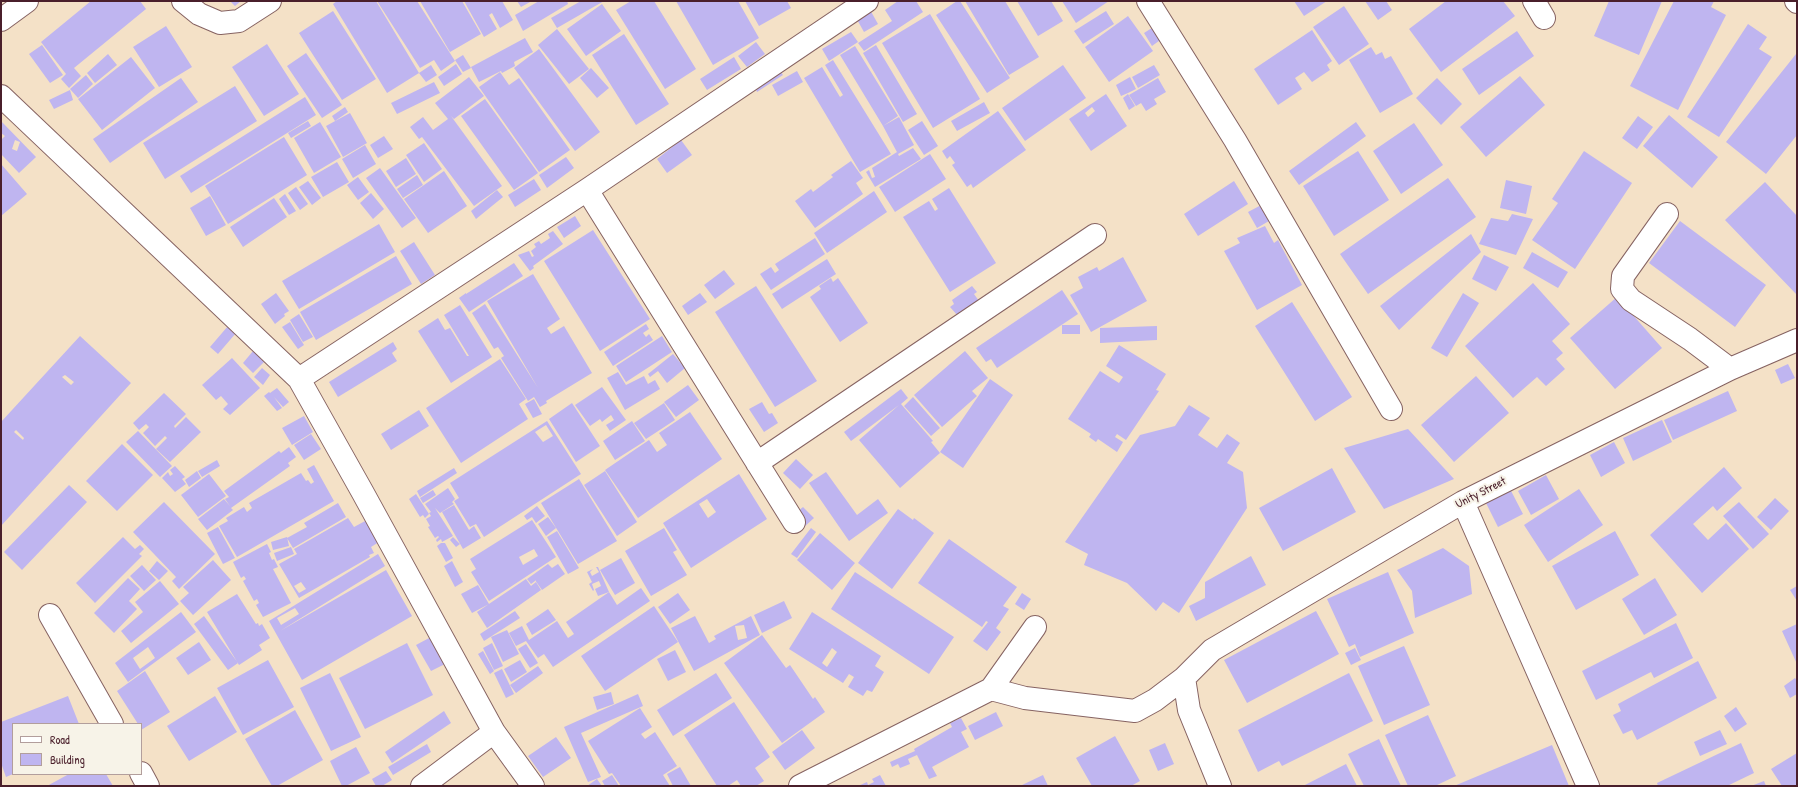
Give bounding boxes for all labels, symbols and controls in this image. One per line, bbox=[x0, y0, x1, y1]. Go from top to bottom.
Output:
street label: Unity Street bbox=[1453, 474, 1509, 512]
legend bbox=[12, 723, 142, 775]
text: Road bbox=[50, 731, 70, 748]
text: Building bbox=[50, 751, 85, 768]

